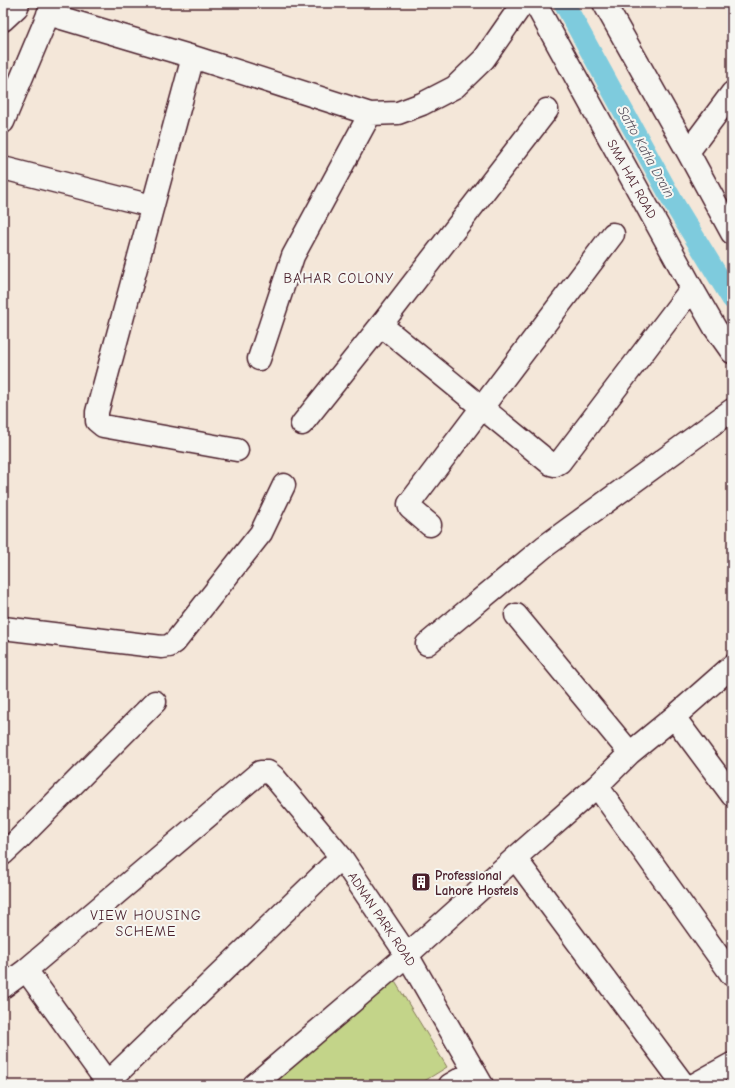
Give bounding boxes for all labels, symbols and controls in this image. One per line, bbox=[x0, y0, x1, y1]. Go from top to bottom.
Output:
water label: Satto Katla Drain bbox=[614, 103, 678, 201]
street label: SMA HAI ROAD bbox=[604, 137, 660, 221]
district label: BAHAR COLONY bbox=[284, 270, 394, 287]
place label: Professional Lahore Hostels bbox=[435, 868, 519, 898]
street label: ADNAN PARK ROAD bbox=[345, 869, 419, 969]
building icon: Professional Lahore Hostels bbox=[410, 871, 432, 893]
district label: VIEW HOUSING SCHEME bbox=[90, 907, 202, 940]

